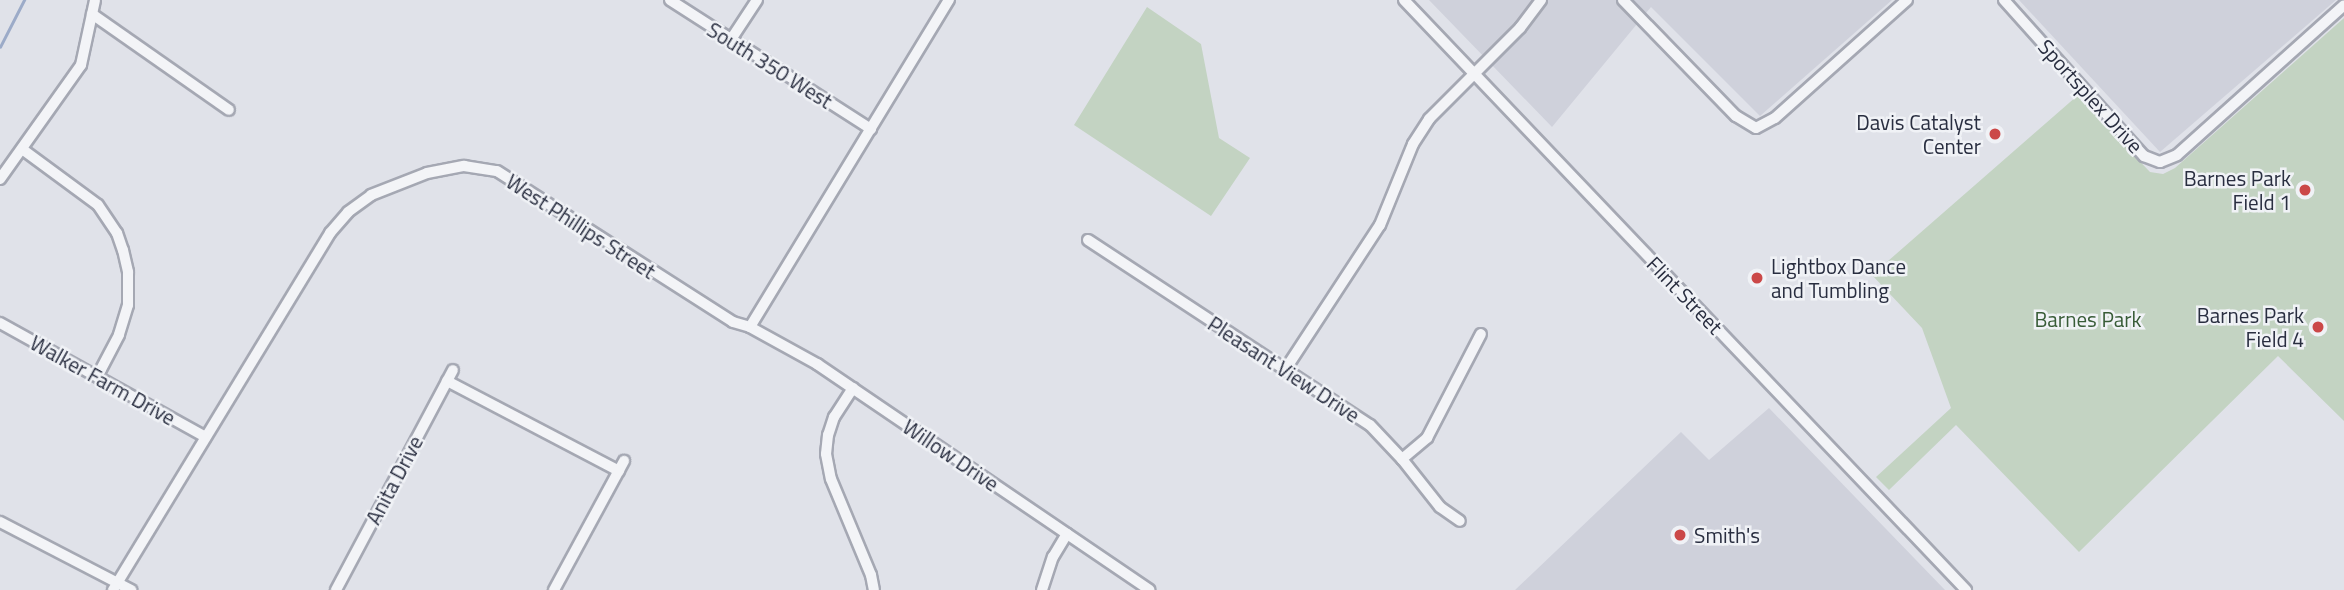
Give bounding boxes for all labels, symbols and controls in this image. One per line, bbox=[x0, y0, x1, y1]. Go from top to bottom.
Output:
street label: South 350 West bbox=[703, 17, 837, 113]
street label: Sportsplex Drive bbox=[2033, 34, 2149, 158]
place label: Davis Catalyst Center bbox=[1856, 109, 1981, 159]
marker: Davis Catalyst Center bbox=[1987, 126, 2003, 142]
place label: Barnes Park Field 1 bbox=[2184, 165, 2291, 215]
street label: West Phillips Street bbox=[502, 168, 660, 284]
marker: Barnes Park Field 1 bbox=[2297, 182, 2313, 198]
street label: Flint Street bbox=[1642, 251, 1728, 339]
place label: Lightbox Dance and Tumbling bbox=[1771, 253, 1906, 303]
marker: Lightbox Dance and Tumbling bbox=[1749, 270, 1765, 286]
place label: Barnes Park Field 4 bbox=[2197, 302, 2304, 352]
park label: Barnes Park bbox=[2034, 306, 2142, 332]
street label: Pleasant View Drive bbox=[1203, 311, 1365, 427]
marker: Barnes Park Field 4 bbox=[2310, 319, 2326, 335]
street label: Walker Farm Drive bbox=[26, 330, 180, 430]
street label: Willow Drive bbox=[898, 414, 1004, 496]
street label: Anita Drive bbox=[360, 431, 428, 529]
place label: Smith's bbox=[1694, 522, 1760, 548]
marker: Smith's bbox=[1672, 527, 1688, 543]

